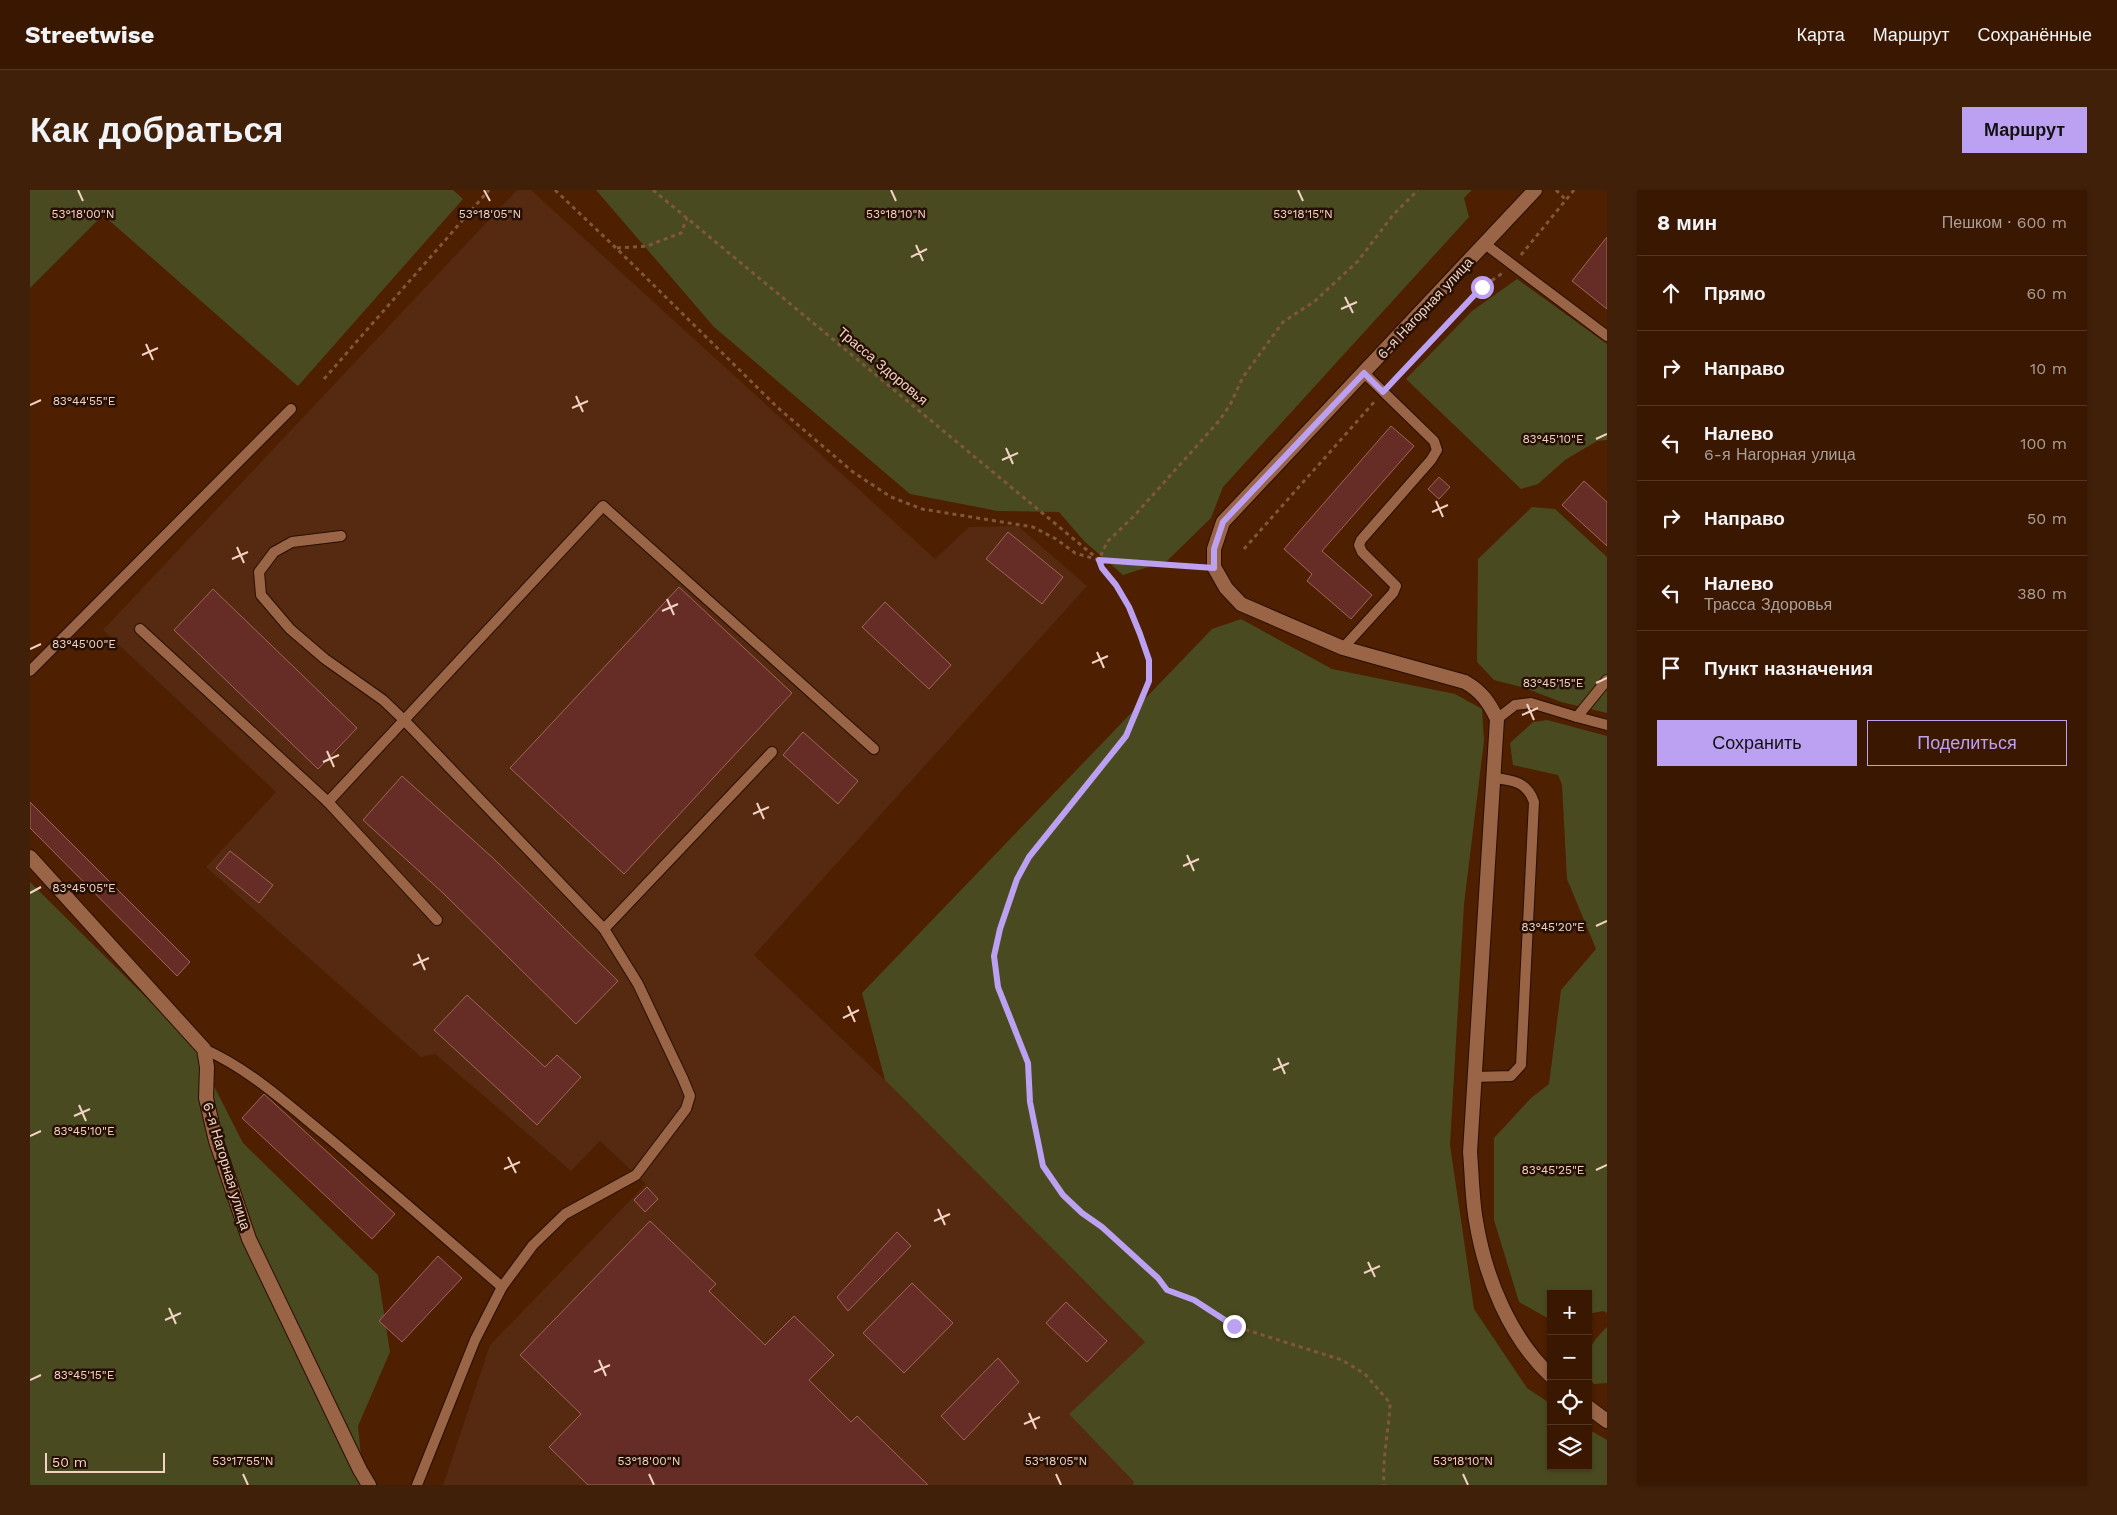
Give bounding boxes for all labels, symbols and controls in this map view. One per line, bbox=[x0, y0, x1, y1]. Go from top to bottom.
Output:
text: Streetwise bbox=[25, 21, 154, 49]
text: Карта bbox=[1797, 24, 1845, 45]
text: Маршрут bbox=[1873, 24, 1949, 45]
text: Сохранённые bbox=[1977, 24, 2092, 45]
button: Маршрут bbox=[1962, 107, 2087, 153]
text: Как добраться bbox=[30, 109, 283, 151]
text: 53°18'00"N bbox=[52, 207, 114, 221]
text: 53°18'05"N bbox=[459, 207, 521, 221]
text: 53°18'10"N bbox=[866, 207, 926, 221]
text: 53°18'15"N bbox=[1273, 207, 1333, 221]
text: 8 мин bbox=[1657, 210, 1717, 235]
text: Пешком · 600 m bbox=[1942, 213, 2067, 232]
street label: 6-я Нагорная улица bbox=[1374, 254, 1476, 362]
route start bbox=[1471, 276, 1494, 299]
icon: ahead bbox=[1657, 279, 1685, 307]
text: Прямо bbox=[1704, 282, 1766, 305]
text: 60 m bbox=[2027, 284, 2067, 303]
street label: Трасса Здоровья bbox=[835, 324, 931, 408]
icon: right bbox=[1657, 354, 1685, 382]
text: Направо bbox=[1704, 357, 1785, 380]
text: 10 m bbox=[2030, 359, 2067, 378]
text: 83°44'55"E bbox=[53, 394, 116, 408]
text: Налево bbox=[1704, 422, 1774, 445]
icon: left bbox=[1657, 429, 1685, 457]
text: 83°45'10"E bbox=[1522, 432, 1584, 446]
text: 100 m bbox=[2020, 434, 2067, 453]
text: 6-я Нагорная улица bbox=[1704, 445, 1856, 464]
icon: right bbox=[1657, 504, 1685, 532]
text: Направо bbox=[1704, 507, 1785, 530]
text: 50 m bbox=[2027, 509, 2067, 528]
text: Налево bbox=[1704, 572, 1774, 595]
icon: left bbox=[1657, 579, 1685, 607]
text: 380 m bbox=[2017, 584, 2067, 603]
text: Трасса Здоровья bbox=[1704, 595, 1832, 614]
text: 83°45'00"E bbox=[52, 637, 116, 651]
icon: arrive bbox=[1657, 654, 1685, 682]
text: Пункт назначения bbox=[1704, 657, 1873, 680]
text: 83°45'15"E bbox=[1523, 676, 1584, 690]
button: Сохранить bbox=[1657, 720, 1857, 766]
button: Поделиться bbox=[1867, 720, 2067, 766]
text: 83°45'05"E bbox=[52, 881, 116, 895]
text: 83°45'20"E bbox=[1521, 920, 1585, 934]
street label: 6-я Нагорная улица bbox=[200, 1100, 254, 1232]
text: 83°45'10"E bbox=[53, 1124, 115, 1138]
text: 83°45'25"E bbox=[1522, 1163, 1585, 1177]
map controls bbox=[1547, 1290, 1592, 1470]
button: + bbox=[1547, 1290, 1592, 1335]
route end bbox=[1223, 1315, 1246, 1338]
button: − bbox=[1547, 1335, 1592, 1380]
text: 83°45'15"E bbox=[54, 1368, 115, 1382]
button: locate bbox=[1547, 1380, 1592, 1425]
button: layers bbox=[1547, 1425, 1592, 1470]
scale bar bbox=[45, 1450, 165, 1473]
text: 50 m bbox=[52, 1454, 87, 1470]
text: 53°17'55"N bbox=[212, 1454, 274, 1468]
text: 53°18'00"N bbox=[618, 1454, 680, 1468]
text: 53°18'05"N bbox=[1025, 1454, 1087, 1468]
text: 53°18'10"N bbox=[1433, 1454, 1493, 1468]

